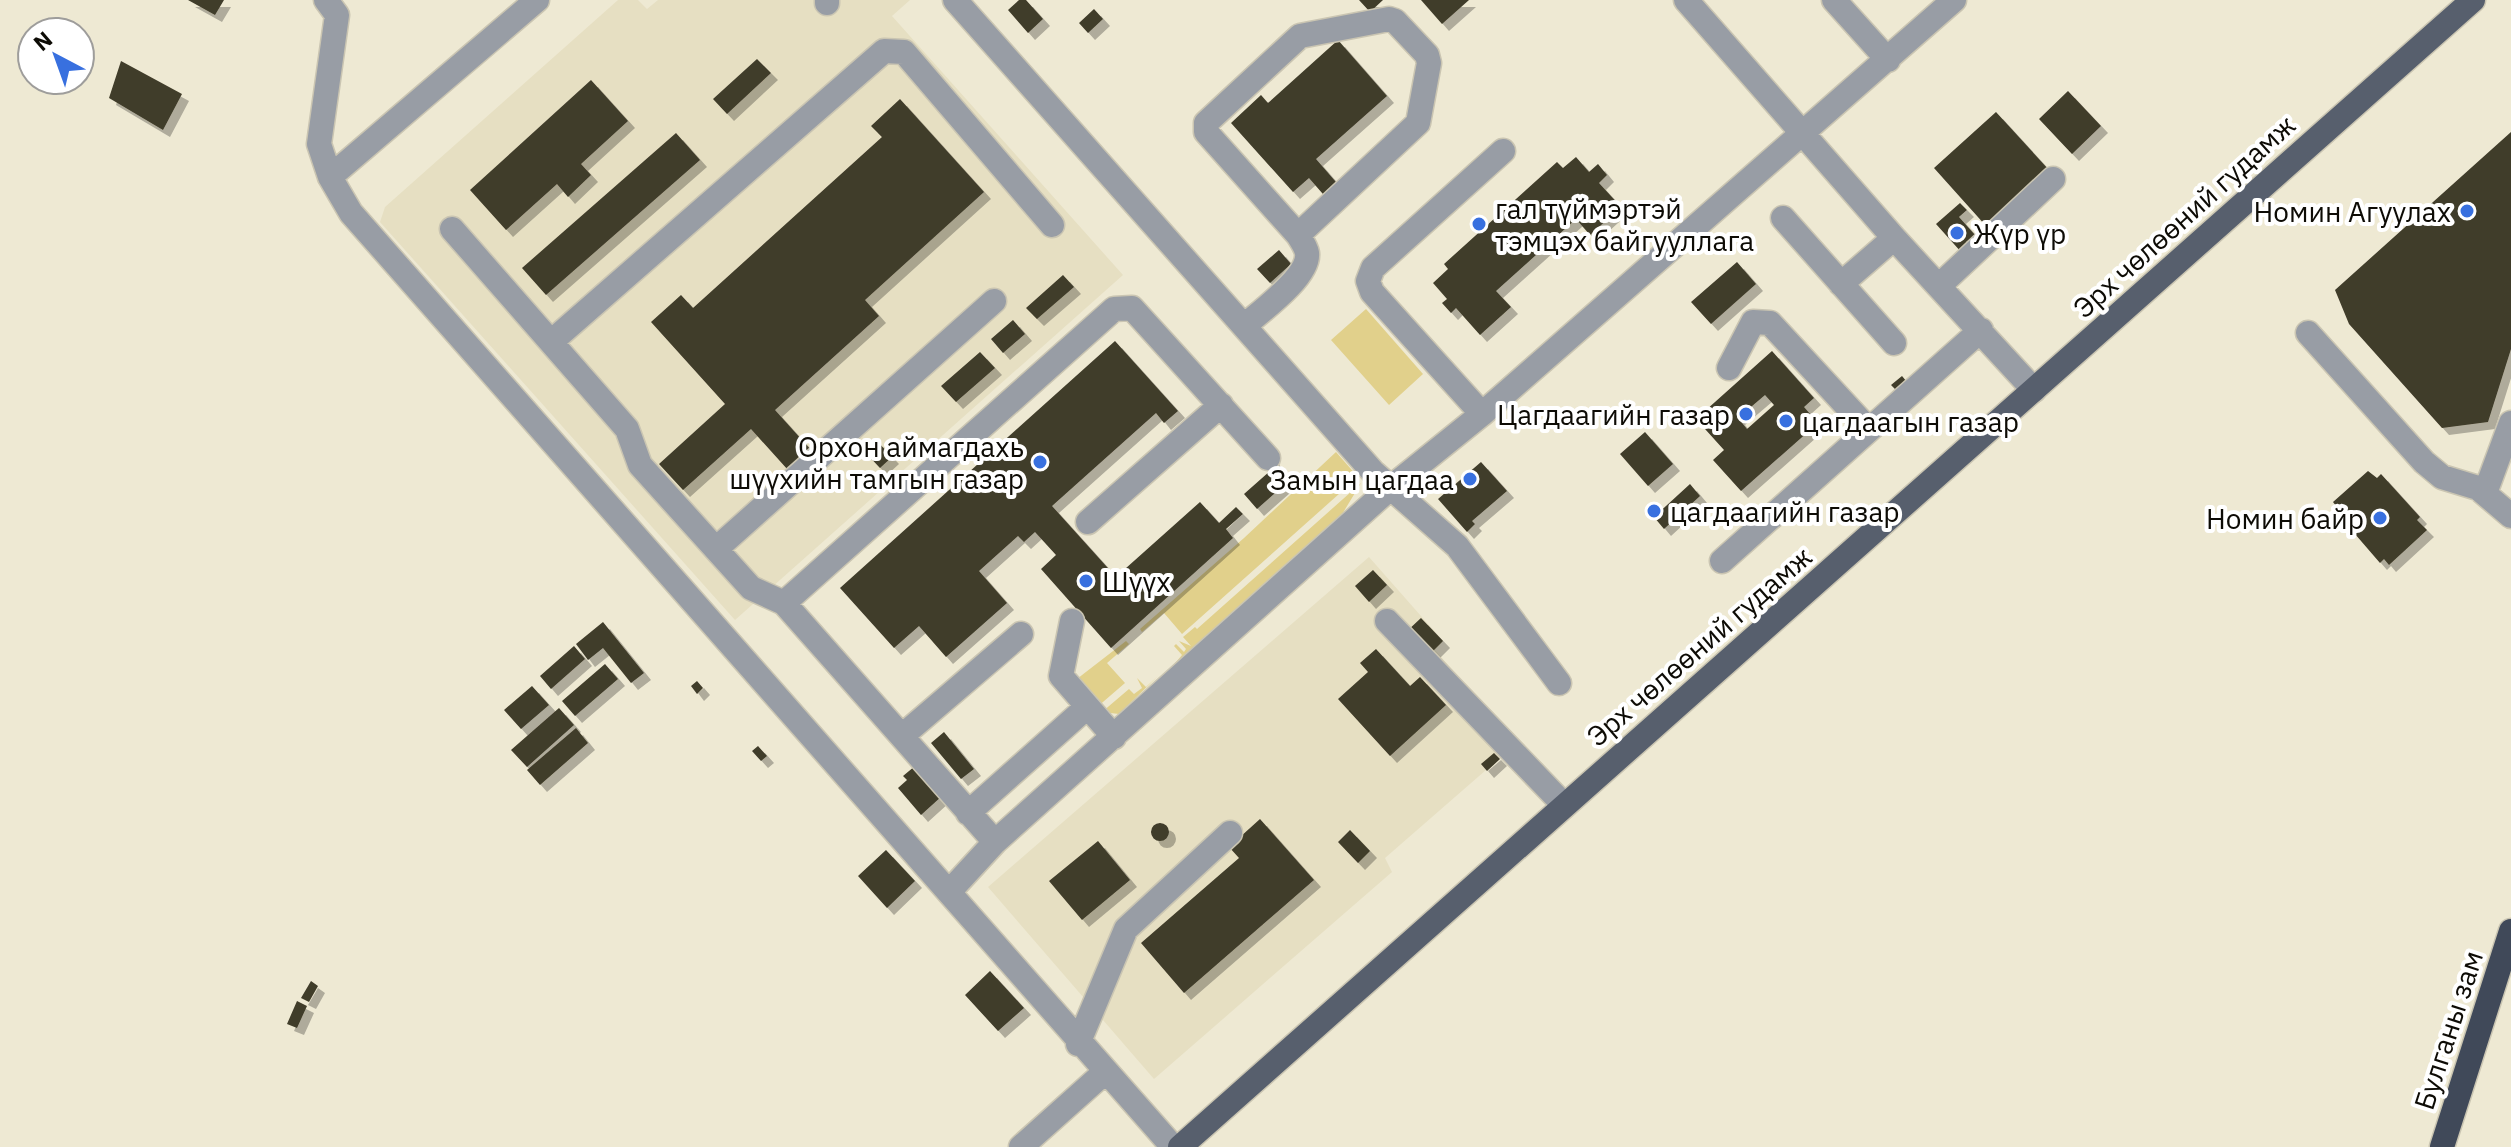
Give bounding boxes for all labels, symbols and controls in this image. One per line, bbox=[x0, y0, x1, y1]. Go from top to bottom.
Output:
north arrow bbox=[16, 16, 96, 96]
text: N bbox=[27, 24, 58, 57]
street label: Эрх чөлөөний гудамж bbox=[2065, 106, 2303, 326]
place label: гал түймэртэй тэмцэх байгууллага bbox=[1495, 190, 1754, 259]
place label: Номин Агуулах bbox=[2254, 193, 2451, 230]
marker: Номин Агуулах bbox=[2458, 202, 2476, 220]
marker: гал түймэртэй тэмцэх байгууллага bbox=[1470, 215, 1488, 233]
place label: Жүр үр bbox=[1973, 215, 2066, 252]
marker: Жүр үр bbox=[1948, 224, 1966, 242]
place label: Цагдаагийн газар bbox=[1497, 396, 1730, 433]
place label: цагдаагын газар bbox=[1802, 403, 2019, 440]
marker: Цагдаагийн газар bbox=[1737, 405, 1755, 423]
marker: цагдаагын газар bbox=[1777, 412, 1795, 430]
place label: Орхон аймагдахь шүүхийн тамгын газар bbox=[729, 428, 1024, 497]
marker: Орхон аймагдахь шүүхийн тамгын газар bbox=[1031, 453, 1049, 471]
place label: Замын цагдаа bbox=[1270, 461, 1454, 498]
marker: Замын цагдаа bbox=[1461, 470, 1479, 488]
place label: цагдаагийн газар bbox=[1670, 493, 1900, 530]
place label: Номин байр bbox=[2206, 500, 2364, 537]
marker: цагдаагийн газар bbox=[1645, 502, 1663, 520]
marker: Номин байр bbox=[2371, 509, 2389, 527]
street label: Эрх чөлөөний гудамж bbox=[1579, 538, 1819, 754]
place label: Шүүх bbox=[1102, 563, 1171, 600]
marker: Шүүх bbox=[1077, 572, 1095, 590]
street label: Булганы зам bbox=[2405, 946, 2491, 1114]

